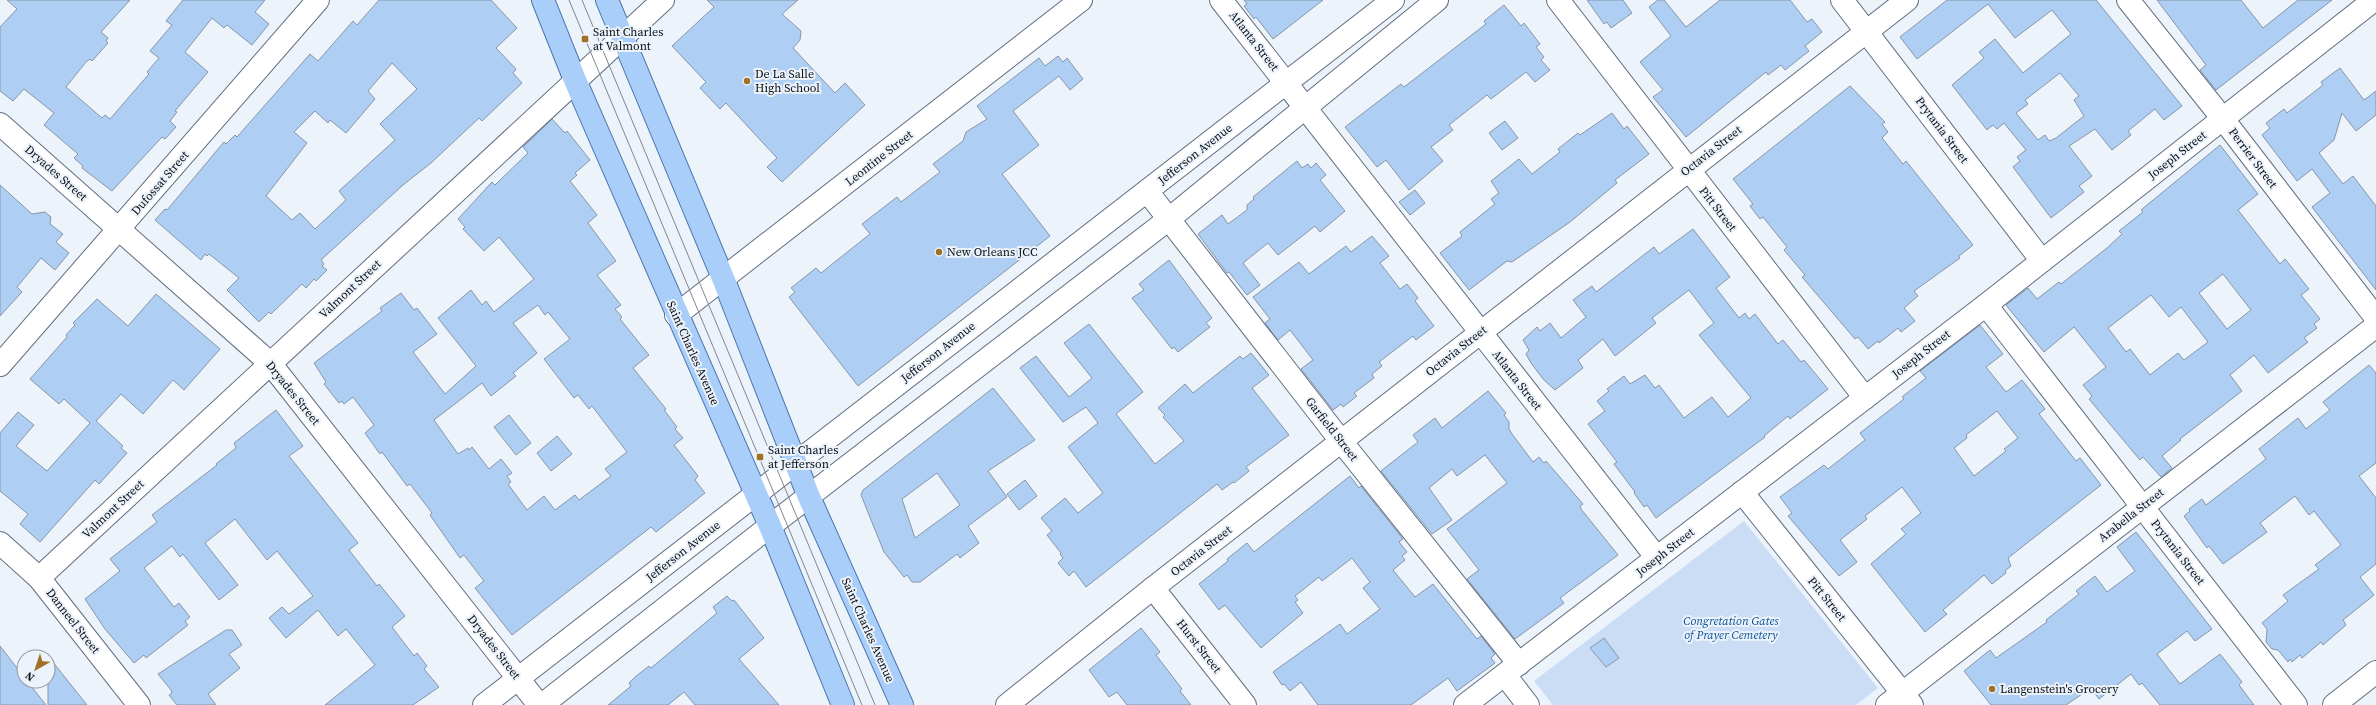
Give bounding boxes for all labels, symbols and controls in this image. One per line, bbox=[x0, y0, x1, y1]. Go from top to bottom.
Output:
street label: Atlanta Street bbox=[1225, 8, 1283, 74]
place label: Saint Charles at Valmont bbox=[593, 24, 663, 54]
marker: Saint Charles at Valmont bbox=[580, 34, 590, 44]
place label: De La Salle High School bbox=[755, 66, 820, 96]
marker: De La Salle High School bbox=[742, 76, 752, 86]
street label: Prytania Street bbox=[1912, 94, 1972, 166]
street label: Jefferson Avenue bbox=[1154, 120, 1236, 189]
street label: Octavia Street bbox=[1677, 122, 1745, 180]
street label: Perrier Street bbox=[2225, 125, 2281, 192]
street label: Leontine Street bbox=[842, 126, 916, 189]
street label: Joseph Street bbox=[2144, 127, 2210, 183]
street label: Dryades Street bbox=[21, 141, 91, 205]
street label: Dufossat Street bbox=[128, 147, 192, 219]
street label: Pitt Street bbox=[1696, 183, 1741, 235]
place label: New Orleans JCC bbox=[947, 244, 1038, 260]
marker: New Orleans JCC bbox=[934, 247, 944, 257]
street label: Valmont Street bbox=[316, 256, 384, 322]
street label: Saint Charles Avenue bbox=[663, 298, 723, 408]
street label: Jefferson Avenue bbox=[897, 318, 979, 387]
street label: Octavia Street bbox=[1422, 322, 1490, 380]
street label: Joseph Street bbox=[1888, 326, 1954, 382]
street label: Atlanta Street bbox=[1488, 347, 1546, 413]
street label: Dryades Street bbox=[262, 358, 324, 428]
street label: Garfield Street bbox=[1302, 394, 1362, 464]
place label: Saint Charles at Jefferson bbox=[768, 442, 838, 472]
marker: Saint Charles at Jefferson bbox=[755, 452, 765, 462]
street label: Valmont Street bbox=[79, 476, 147, 542]
street label: Arabella Street bbox=[2095, 484, 2167, 546]
street label: Prytania Street bbox=[2147, 516, 2209, 588]
street label: Jefferson Avenue bbox=[642, 517, 724, 586]
street label: Octavia Street bbox=[1167, 522, 1235, 580]
street label: Joseph Street bbox=[1632, 524, 1698, 580]
street label: Pitt Street bbox=[1804, 574, 1850, 625]
street label: Saint Charles Avenue bbox=[838, 575, 898, 685]
street label: Danneel Street bbox=[42, 585, 104, 657]
street label: Dryades Street bbox=[464, 611, 524, 683]
park label: Congretation Gates of Prayer Cemetery bbox=[1683, 613, 1779, 643]
street label: Hurst Street bbox=[1173, 616, 1225, 676]
north arrow bbox=[16, 649, 56, 689]
text: N bbox=[22, 668, 38, 685]
place label: Langenstein's Grocery bbox=[2000, 681, 2119, 697]
marker: Langenstein's Grocery bbox=[1987, 684, 1997, 694]

